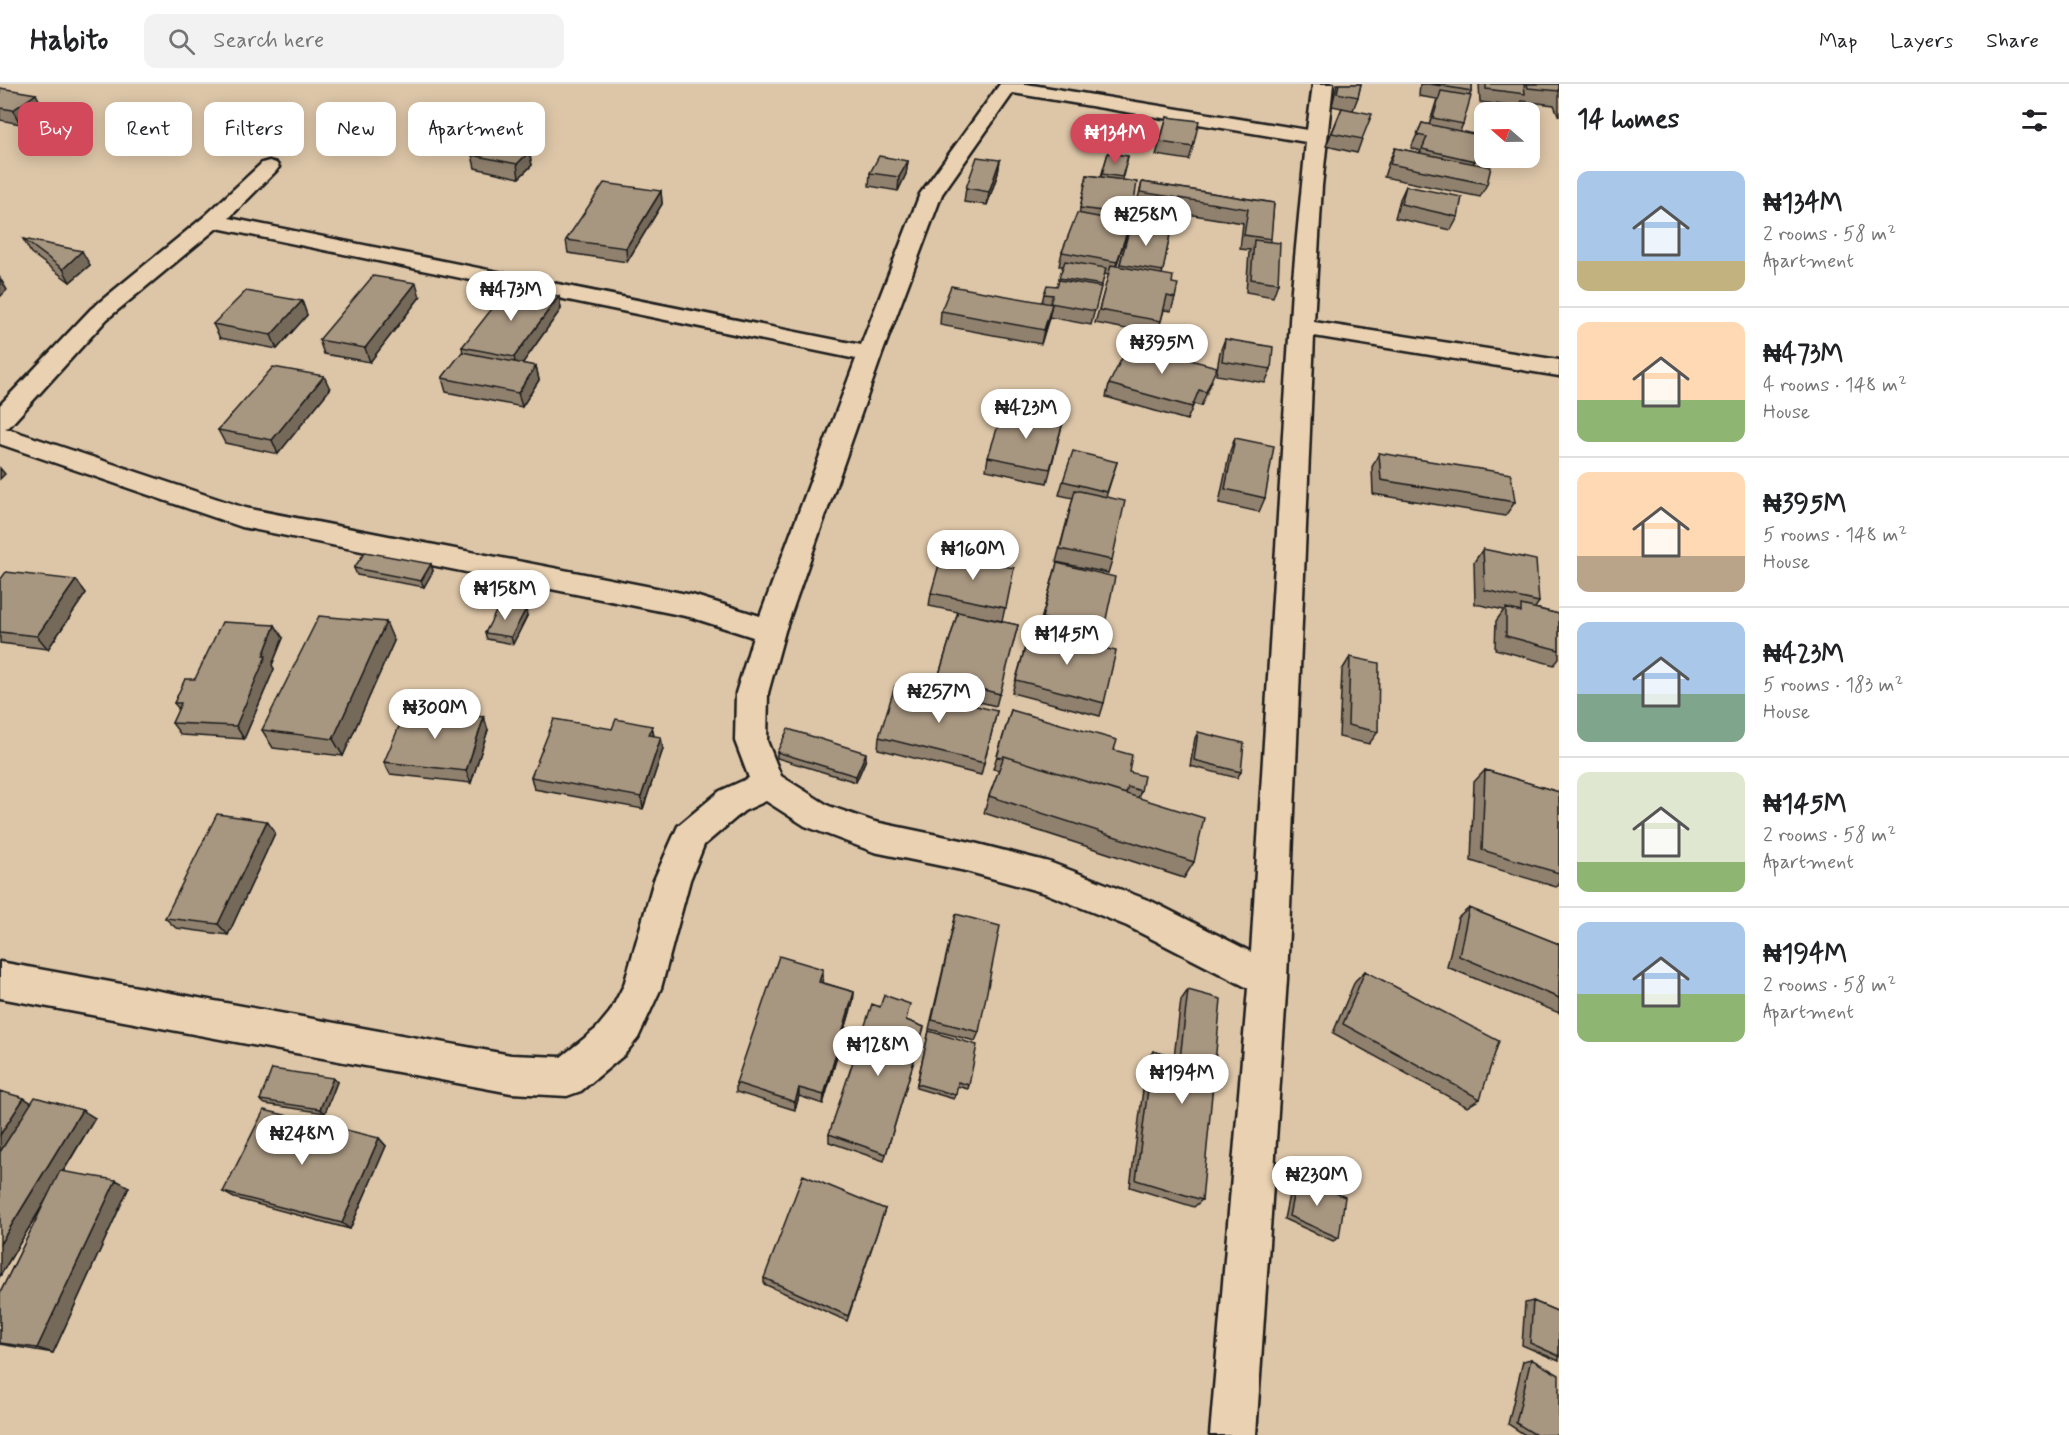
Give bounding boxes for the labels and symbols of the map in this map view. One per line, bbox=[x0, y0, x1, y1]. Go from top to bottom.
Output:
north arrow bbox=[1474, 102, 1540, 168]
pin: ₦134M bbox=[1073, 114, 1157, 165]
pin: ₦258M bbox=[1104, 196, 1188, 247]
pin: ₦473M bbox=[469, 271, 553, 322]
pin: ₦395M bbox=[1120, 324, 1204, 375]
pin: ₦423M bbox=[984, 389, 1068, 440]
pin: ₦160M bbox=[931, 530, 1015, 581]
pin: ₦158M bbox=[463, 570, 547, 621]
pin: ₦145M bbox=[1025, 615, 1109, 666]
pin: ₦257M bbox=[897, 673, 981, 724]
pin: ₦300M bbox=[393, 689, 477, 740]
pin: ₦128M bbox=[836, 1026, 920, 1077]
pin: ₦194M bbox=[1140, 1054, 1224, 1105]
pin: ₦248M bbox=[260, 1115, 344, 1166]
pin: ₦230M bbox=[1275, 1156, 1359, 1207]

